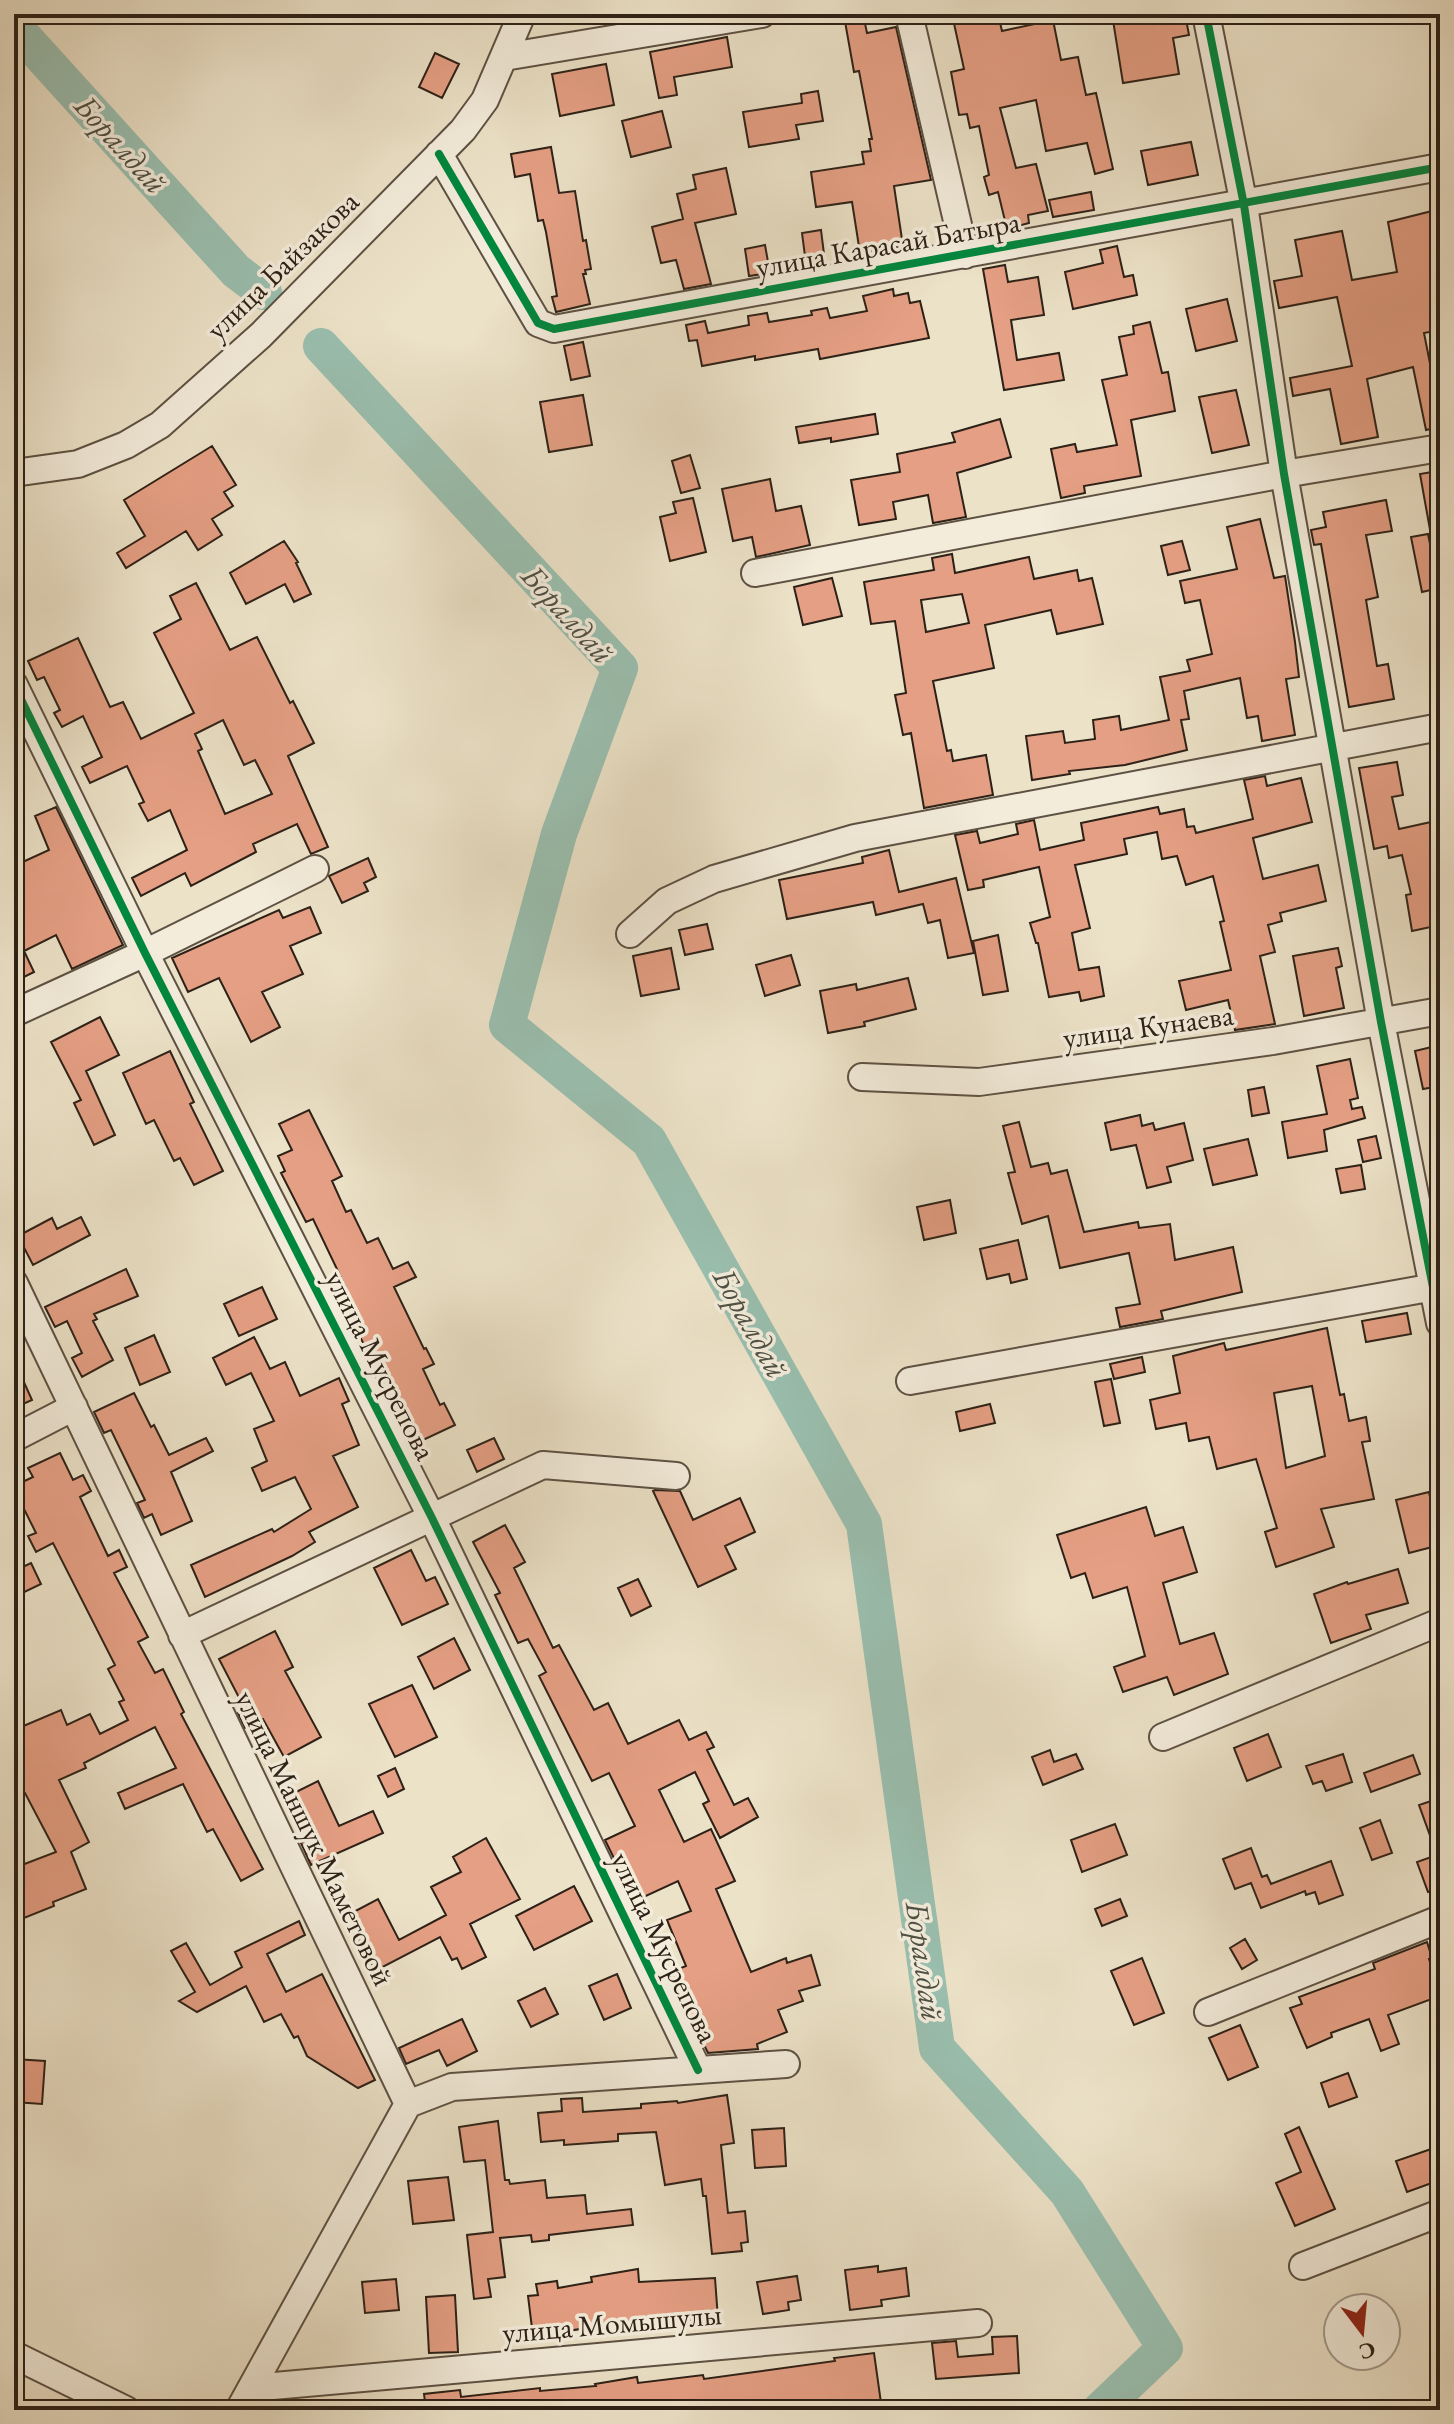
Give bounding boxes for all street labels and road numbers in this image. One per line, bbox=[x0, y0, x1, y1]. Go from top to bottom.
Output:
street label: улица Байзакова bbox=[197, 182, 367, 348]
street label: улица Карасай Батыра bbox=[753, 202, 1023, 286]
street label: улица Кунаева bbox=[1060, 995, 1236, 1057]
street label: улица Мусрепова bbox=[316, 1264, 446, 1467]
street label: улица Маншук Маметовой bbox=[227, 1684, 404, 1992]
street label: улица Мусрепова bbox=[602, 1845, 728, 2049]
street label: улица Момышулы bbox=[501, 2294, 723, 2352]

